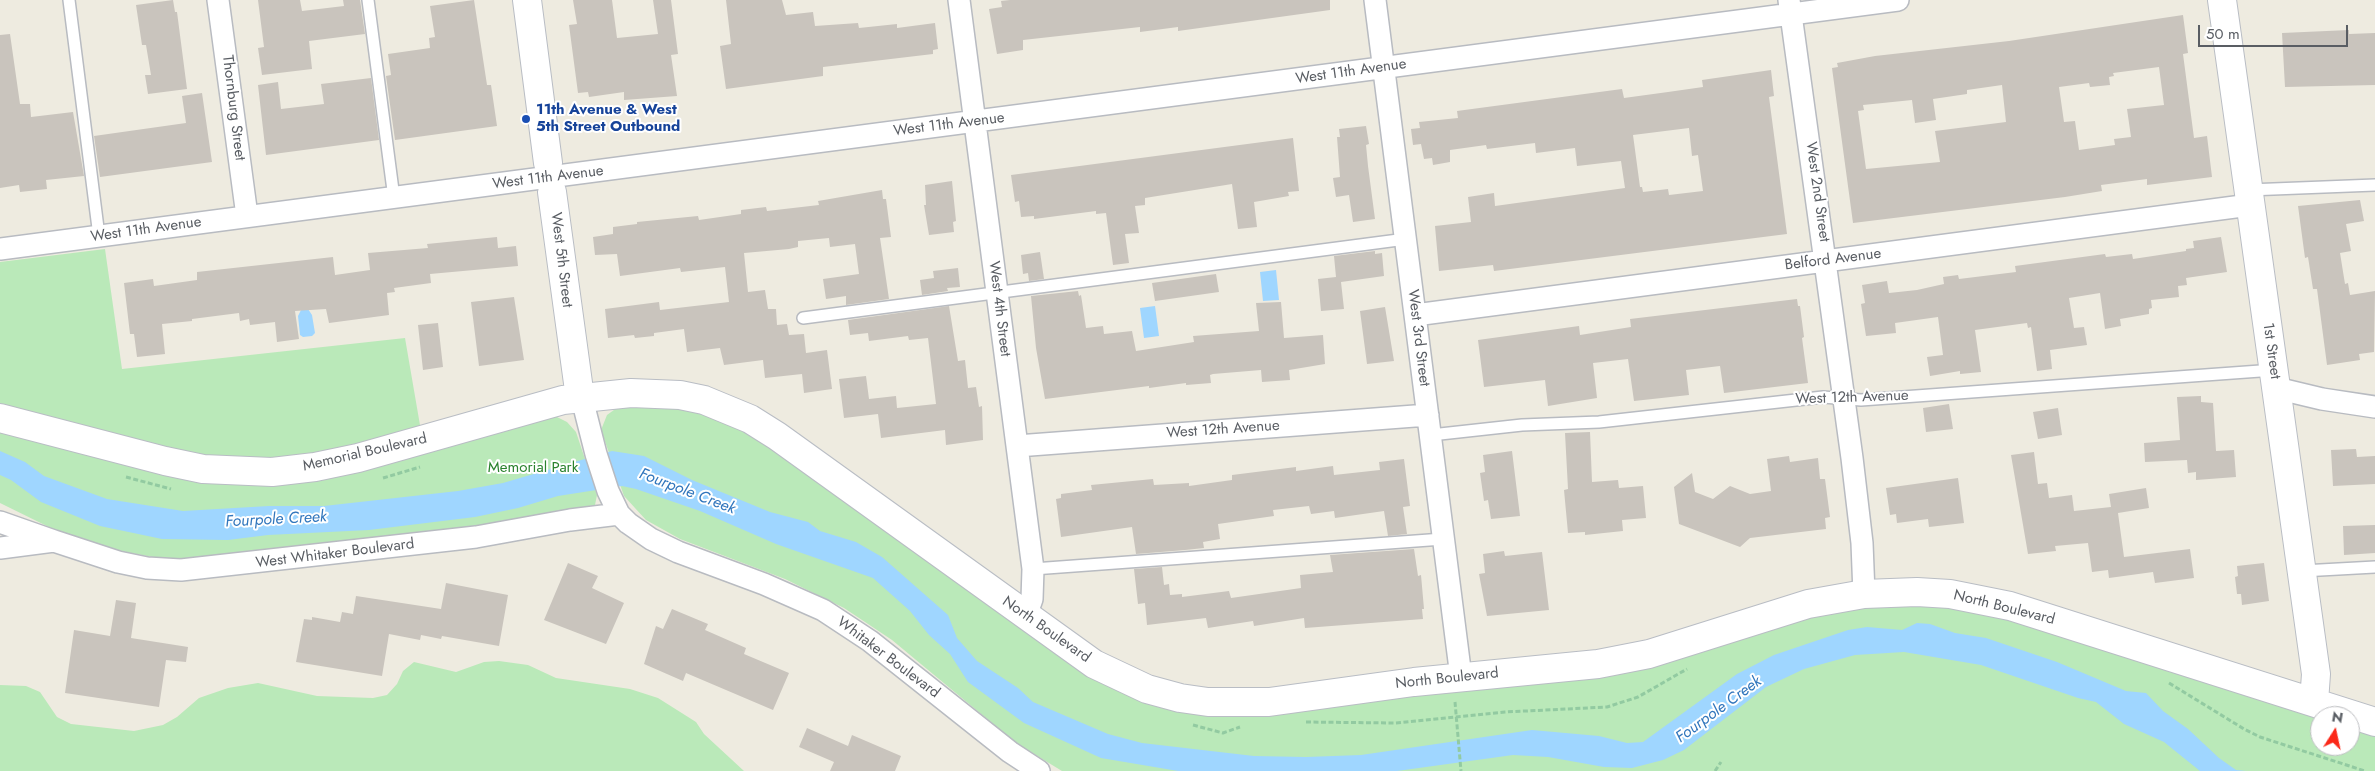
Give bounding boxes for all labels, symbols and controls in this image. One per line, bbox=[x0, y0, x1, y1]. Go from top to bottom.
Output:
scale bar bbox=[2200, 15, 2350, 47]
text: 50 m bbox=[2206, 23, 2240, 45]
street label: Thornburg Street bbox=[218, 54, 248, 162]
street label: West 11th Avenue bbox=[1294, 55, 1408, 89]
place label: 11th Avenue & West 5th Street Outbound bbox=[536, 101, 680, 136]
street label: West 11th Avenue bbox=[892, 109, 1006, 141]
marker: 11th Avenue & West 5th Street Outbound bbox=[520, 113, 532, 125]
street label: West 2nd Street bbox=[1801, 141, 1833, 243]
street label: West 11th Avenue bbox=[491, 162, 605, 194]
street label: West 5th Street bbox=[546, 211, 576, 309]
street label: West 11th Avenue bbox=[89, 213, 203, 247]
street label: Belford Avenue bbox=[1784, 245, 1882, 275]
street label: West 4th Street bbox=[984, 260, 1014, 358]
street label: West 3rd Street bbox=[1403, 288, 1433, 388]
street label: 1st Street bbox=[2258, 322, 2284, 380]
street label: West 12th Avenue bbox=[1795, 387, 1909, 409]
street label: West 12th Avenue bbox=[1166, 417, 1280, 443]
street label: Memorial Boulevard bbox=[301, 430, 429, 476]
park label: Memorial Park bbox=[488, 459, 578, 477]
water label: Fourpole Creek bbox=[636, 465, 738, 519]
water label: Fourpole Creek bbox=[225, 508, 327, 532]
street label: West Whitaker Boulevard bbox=[255, 535, 415, 573]
street label: North Boulevard bbox=[1951, 587, 2057, 629]
street label: North Boulevard bbox=[998, 593, 1094, 667]
street label: Whitaker Boulevard bbox=[833, 613, 943, 703]
street label: North Boulevard bbox=[1394, 665, 1500, 693]
water label: Fourpole Creek bbox=[1672, 672, 1766, 748]
north arrow bbox=[2310, 706, 2360, 756]
text: N bbox=[2330, 706, 2345, 728]

